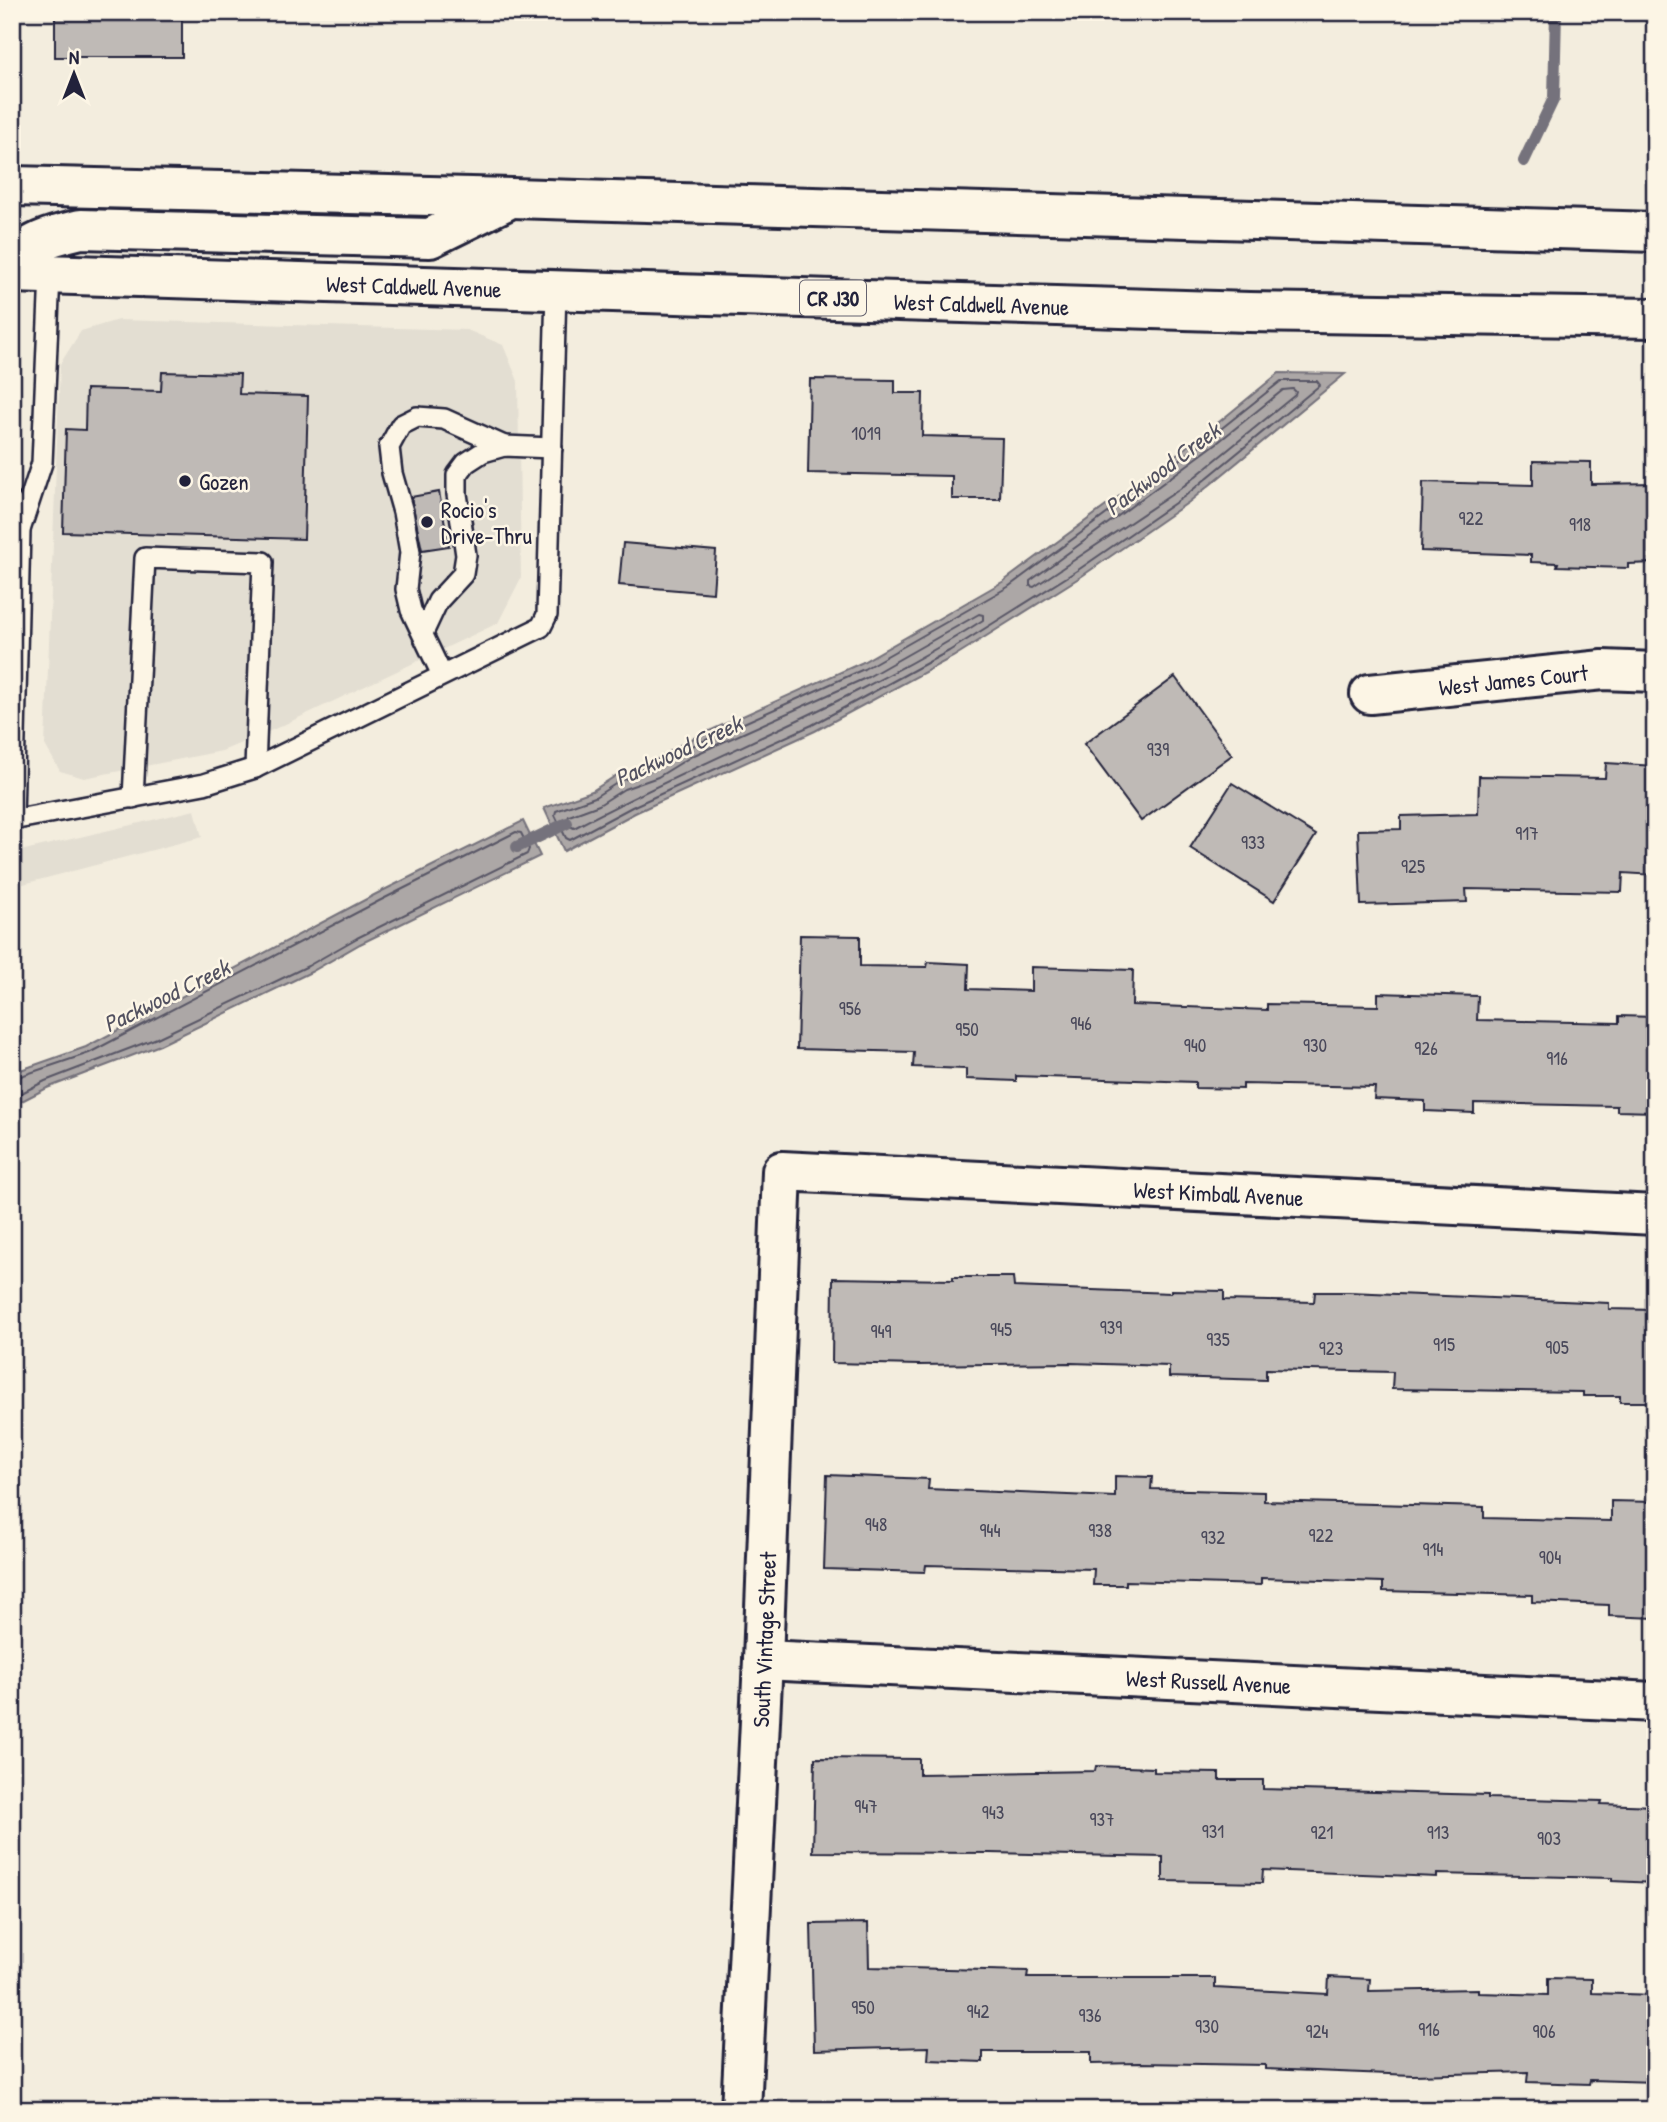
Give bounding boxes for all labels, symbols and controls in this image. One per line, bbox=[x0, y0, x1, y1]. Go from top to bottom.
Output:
north arrow bbox=[38, 38, 108, 108]
text: N bbox=[69, 44, 79, 70]
street label: West Caldwell Avenue bbox=[326, 267, 502, 304]
road number: CR J30 bbox=[800, 280, 866, 316]
street label: West Caldwell Avenue bbox=[893, 285, 1070, 322]
water label: Packwood Creek bbox=[1098, 413, 1228, 522]
house number: 1019 bbox=[851, 420, 881, 446]
place label: Gozen bbox=[199, 466, 249, 497]
marker: Gozen bbox=[177, 473, 193, 489]
place label: Rocio's Drive-Thru bbox=[441, 494, 532, 551]
house number: 922 bbox=[1459, 505, 1483, 531]
house number: 918 bbox=[1569, 511, 1591, 537]
marker: Rocio's Drive-Thru bbox=[419, 514, 435, 530]
street label: West James Court bbox=[1437, 656, 1590, 702]
water label: Packwood Creek bbox=[609, 706, 749, 793]
house number: 939 bbox=[1147, 736, 1169, 762]
house number: 917 bbox=[1515, 820, 1539, 846]
house number: 933 bbox=[1241, 829, 1265, 855]
house number: 925 bbox=[1401, 853, 1425, 879]
water label: Packwood Creek bbox=[97, 950, 236, 1039]
house number: 956 bbox=[839, 995, 861, 1021]
house number: 946 bbox=[1070, 1010, 1092, 1036]
house number: 950 bbox=[955, 1016, 979, 1042]
house number: 940 bbox=[1184, 1032, 1206, 1058]
house number: 930 bbox=[1303, 1032, 1327, 1058]
house number: 926 bbox=[1414, 1035, 1438, 1061]
house number: 916 bbox=[1546, 1045, 1568, 1071]
street label: West Kimball Avenue bbox=[1133, 1173, 1304, 1213]
house number: 939 bbox=[1100, 1314, 1122, 1340]
house number: 945 bbox=[990, 1316, 1012, 1342]
house number: 949 bbox=[870, 1318, 892, 1344]
house number: 935 bbox=[1206, 1326, 1230, 1352]
house number: 915 bbox=[1433, 1331, 1455, 1357]
house number: 905 bbox=[1545, 1334, 1569, 1360]
house number: 923 bbox=[1319, 1335, 1343, 1361]
house number: 948 bbox=[865, 1511, 887, 1537]
house number: 944 bbox=[979, 1517, 1001, 1543]
house number: 938 bbox=[1088, 1517, 1112, 1543]
house number: 922 bbox=[1309, 1522, 1333, 1548]
house number: 932 bbox=[1201, 1524, 1225, 1550]
house number: 914 bbox=[1423, 1536, 1444, 1562]
house number: 904 bbox=[1539, 1544, 1561, 1570]
street label: South Vintage Street bbox=[744, 1550, 783, 1728]
street label: West Russell Avenue bbox=[1125, 1662, 1292, 1700]
house number: 947 bbox=[854, 1793, 878, 1819]
house number: 943 bbox=[982, 1799, 1004, 1825]
house number: 937 bbox=[1090, 1806, 1114, 1832]
house number: 931 bbox=[1202, 1818, 1224, 1844]
house number: 921 bbox=[1311, 1819, 1333, 1845]
house number: 913 bbox=[1427, 1819, 1449, 1845]
house number: 903 bbox=[1537, 1825, 1561, 1851]
house number: 950 bbox=[851, 1994, 875, 2020]
house number: 942 bbox=[967, 1998, 990, 2024]
house number: 936 bbox=[1078, 2002, 1102, 2028]
house number: 930 bbox=[1195, 2013, 1219, 2039]
house number: 916 bbox=[1418, 2016, 1440, 2042]
house number: 924 bbox=[1306, 2018, 1329, 2044]
house number: 906 bbox=[1532, 2018, 1556, 2044]

